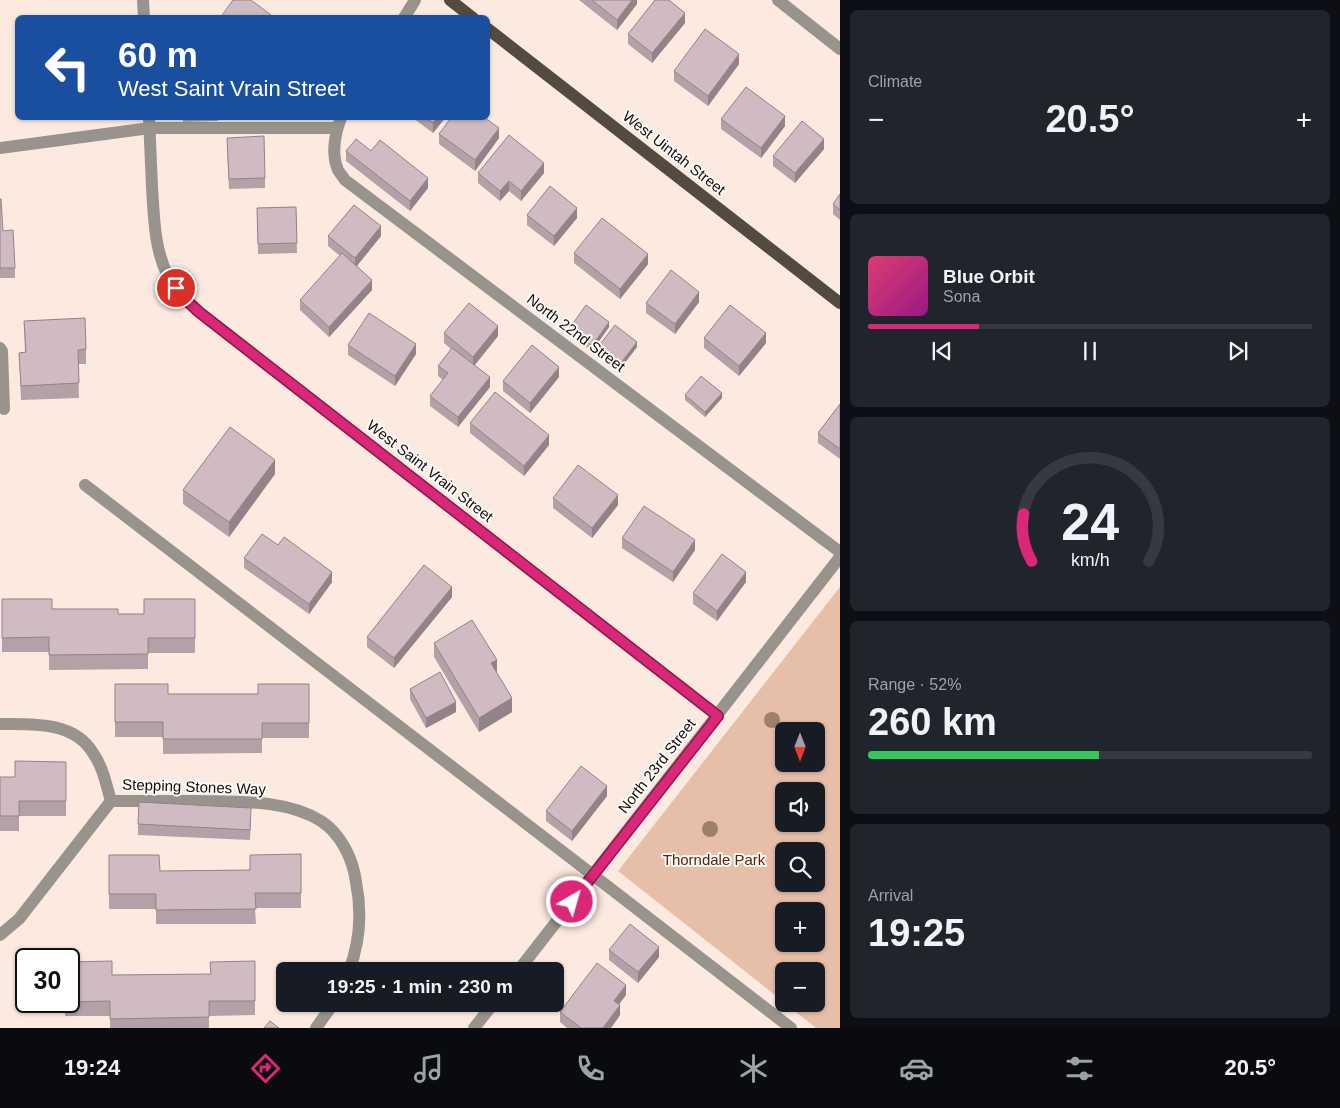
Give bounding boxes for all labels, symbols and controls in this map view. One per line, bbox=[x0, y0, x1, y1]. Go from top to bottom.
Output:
icon: left bbox=[35, 35, 100, 100]
text: 60 m bbox=[118, 35, 198, 74]
text: Climate bbox=[868, 73, 922, 90]
text: West Saint Vrain Street bbox=[118, 76, 345, 101]
text: 20.5° bbox=[1045, 98, 1135, 140]
text: − bbox=[868, 104, 884, 135]
text: + bbox=[1296, 104, 1312, 135]
street label: West Uintah Street bbox=[620, 107, 730, 198]
text: Blue Orbit bbox=[943, 266, 1035, 287]
pin bbox=[155, 267, 197, 309]
icon: arrive bbox=[162, 274, 190, 302]
text: Sona bbox=[943, 288, 980, 305]
street label: North 22nd Street bbox=[524, 290, 629, 376]
icon: previous bbox=[928, 337, 956, 365]
icon: pause bbox=[1076, 337, 1104, 365]
icon: next bbox=[1224, 337, 1252, 365]
street label: West Saint Vrain Street bbox=[364, 416, 497, 526]
text: 24 bbox=[1061, 493, 1119, 551]
text: km/h bbox=[1071, 550, 1109, 570]
text: Range · 52% bbox=[868, 676, 961, 693]
text: 260 km bbox=[868, 701, 997, 743]
street label: North 23rd Street bbox=[614, 714, 699, 816]
north arrow bbox=[775, 722, 825, 772]
map controls bbox=[775, 722, 825, 1012]
street label: Stepping Stones Way bbox=[122, 775, 267, 798]
button: sound bbox=[775, 782, 825, 832]
button: search bbox=[775, 842, 825, 892]
park label: Thorndale Park bbox=[663, 851, 766, 868]
position arrow bbox=[545, 875, 597, 927]
text: Arrival bbox=[868, 887, 913, 904]
button: + bbox=[775, 902, 825, 952]
text: 19:25 bbox=[868, 912, 965, 954]
speed limit sign: 30 bbox=[15, 948, 80, 1013]
button: − bbox=[775, 962, 825, 1012]
text: 19:25 · 1 min · 230 m bbox=[327, 976, 513, 997]
icon: directions bbox=[248, 1051, 283, 1086]
icon: music bbox=[411, 1051, 446, 1086]
icon: phone bbox=[573, 1051, 608, 1086]
icon: climate bbox=[736, 1051, 771, 1086]
icon: car bbox=[899, 1051, 934, 1086]
icon: filters bbox=[1062, 1051, 1097, 1086]
text: 19:24 bbox=[64, 1055, 120, 1080]
text: 20.5° bbox=[1224, 1055, 1276, 1080]

